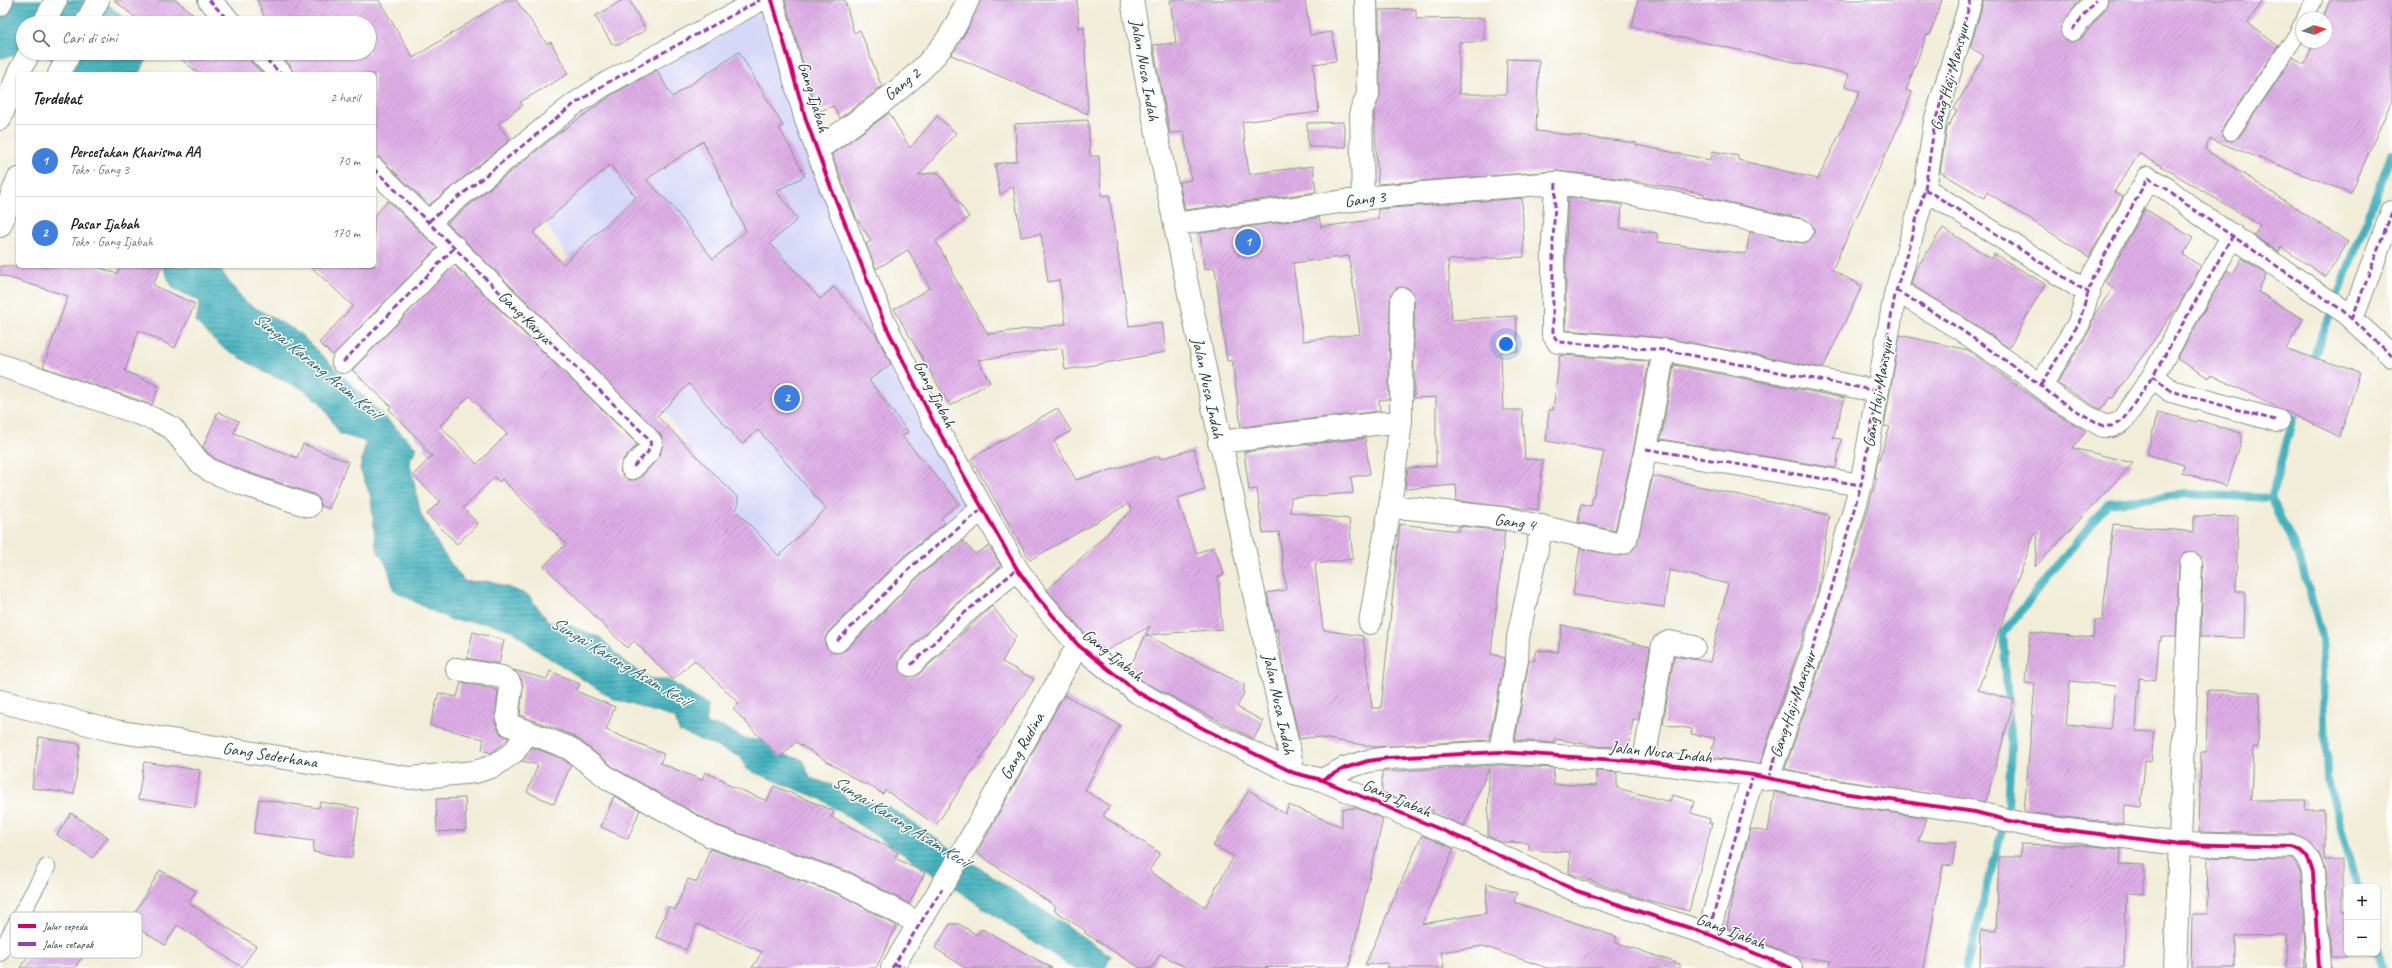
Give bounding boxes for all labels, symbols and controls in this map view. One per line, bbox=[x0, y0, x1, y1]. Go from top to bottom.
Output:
north arrow bbox=[2296, 12, 2332, 48]
search box bbox=[16, 16, 376, 60]
street label: Jalan Nusa Indah bbox=[1126, 17, 1164, 123]
street label: Gang Haji Mansyur bbox=[1925, 17, 1975, 133]
icon: search bbox=[30, 27, 52, 49]
text: Cari di sini bbox=[62, 29, 117, 48]
street label: Gang Ijabah bbox=[793, 59, 835, 136]
street label: Gang 2 bbox=[879, 62, 926, 105]
text: Terdekat bbox=[32, 88, 82, 109]
text: 2 hasil bbox=[330, 90, 360, 106]
text: Percetakan Kharisma AA bbox=[70, 143, 200, 162]
text: 1 bbox=[42, 153, 48, 169]
text: 70 m bbox=[338, 153, 360, 169]
text: Toko · Gang 3 bbox=[70, 162, 129, 178]
street label: Gang 3 bbox=[1343, 186, 1388, 212]
text: Pasar Ijabah bbox=[70, 215, 139, 234]
text: 2 bbox=[42, 225, 48, 241]
text: 170 m bbox=[332, 225, 360, 241]
pin: 1 bbox=[1235, 227, 1261, 257]
text: Toko · Gang Ijabah bbox=[70, 234, 153, 250]
street label: Gang Karya bbox=[494, 286, 558, 350]
water label: Sungai Karang Asam Kecil bbox=[249, 307, 390, 427]
street label: Gang Haji Mansyur bbox=[1858, 333, 1898, 449]
your location bbox=[1496, 334, 1516, 354]
street label: Jalan Nusa Indah bbox=[1187, 335, 1229, 441]
street label: Gang Ijabah bbox=[909, 357, 961, 432]
pin: 2 bbox=[774, 383, 800, 413]
street label: Gang 4 bbox=[1493, 508, 1539, 536]
water label: Sungai Karang Asam Kecil bbox=[547, 611, 698, 714]
street label: Gang Ijabah bbox=[1078, 624, 1149, 687]
street label: Gang Haji Mansyur bbox=[1765, 646, 1822, 760]
street label: Jalan Nusa Indah bbox=[1258, 651, 1300, 757]
street label: Gang Rudina bbox=[995, 708, 1050, 783]
street label: Jalan Nusa Indah bbox=[1608, 736, 1713, 768]
street label: Gang Sederhana bbox=[221, 737, 320, 773]
water label: Sungai Karang Asam Kecil bbox=[829, 770, 978, 875]
street label: Gang Ijabah bbox=[1359, 774, 1436, 822]
map controls bbox=[2344, 884, 2380, 956]
button: + bbox=[2344, 884, 2380, 920]
street label: Gang Ijabah bbox=[1693, 908, 1770, 954]
legend bbox=[10, 912, 142, 958]
text: Jalur sepeda bbox=[42, 919, 88, 933]
button: − bbox=[2344, 920, 2380, 956]
text: Jalan setapak bbox=[42, 937, 94, 951]

